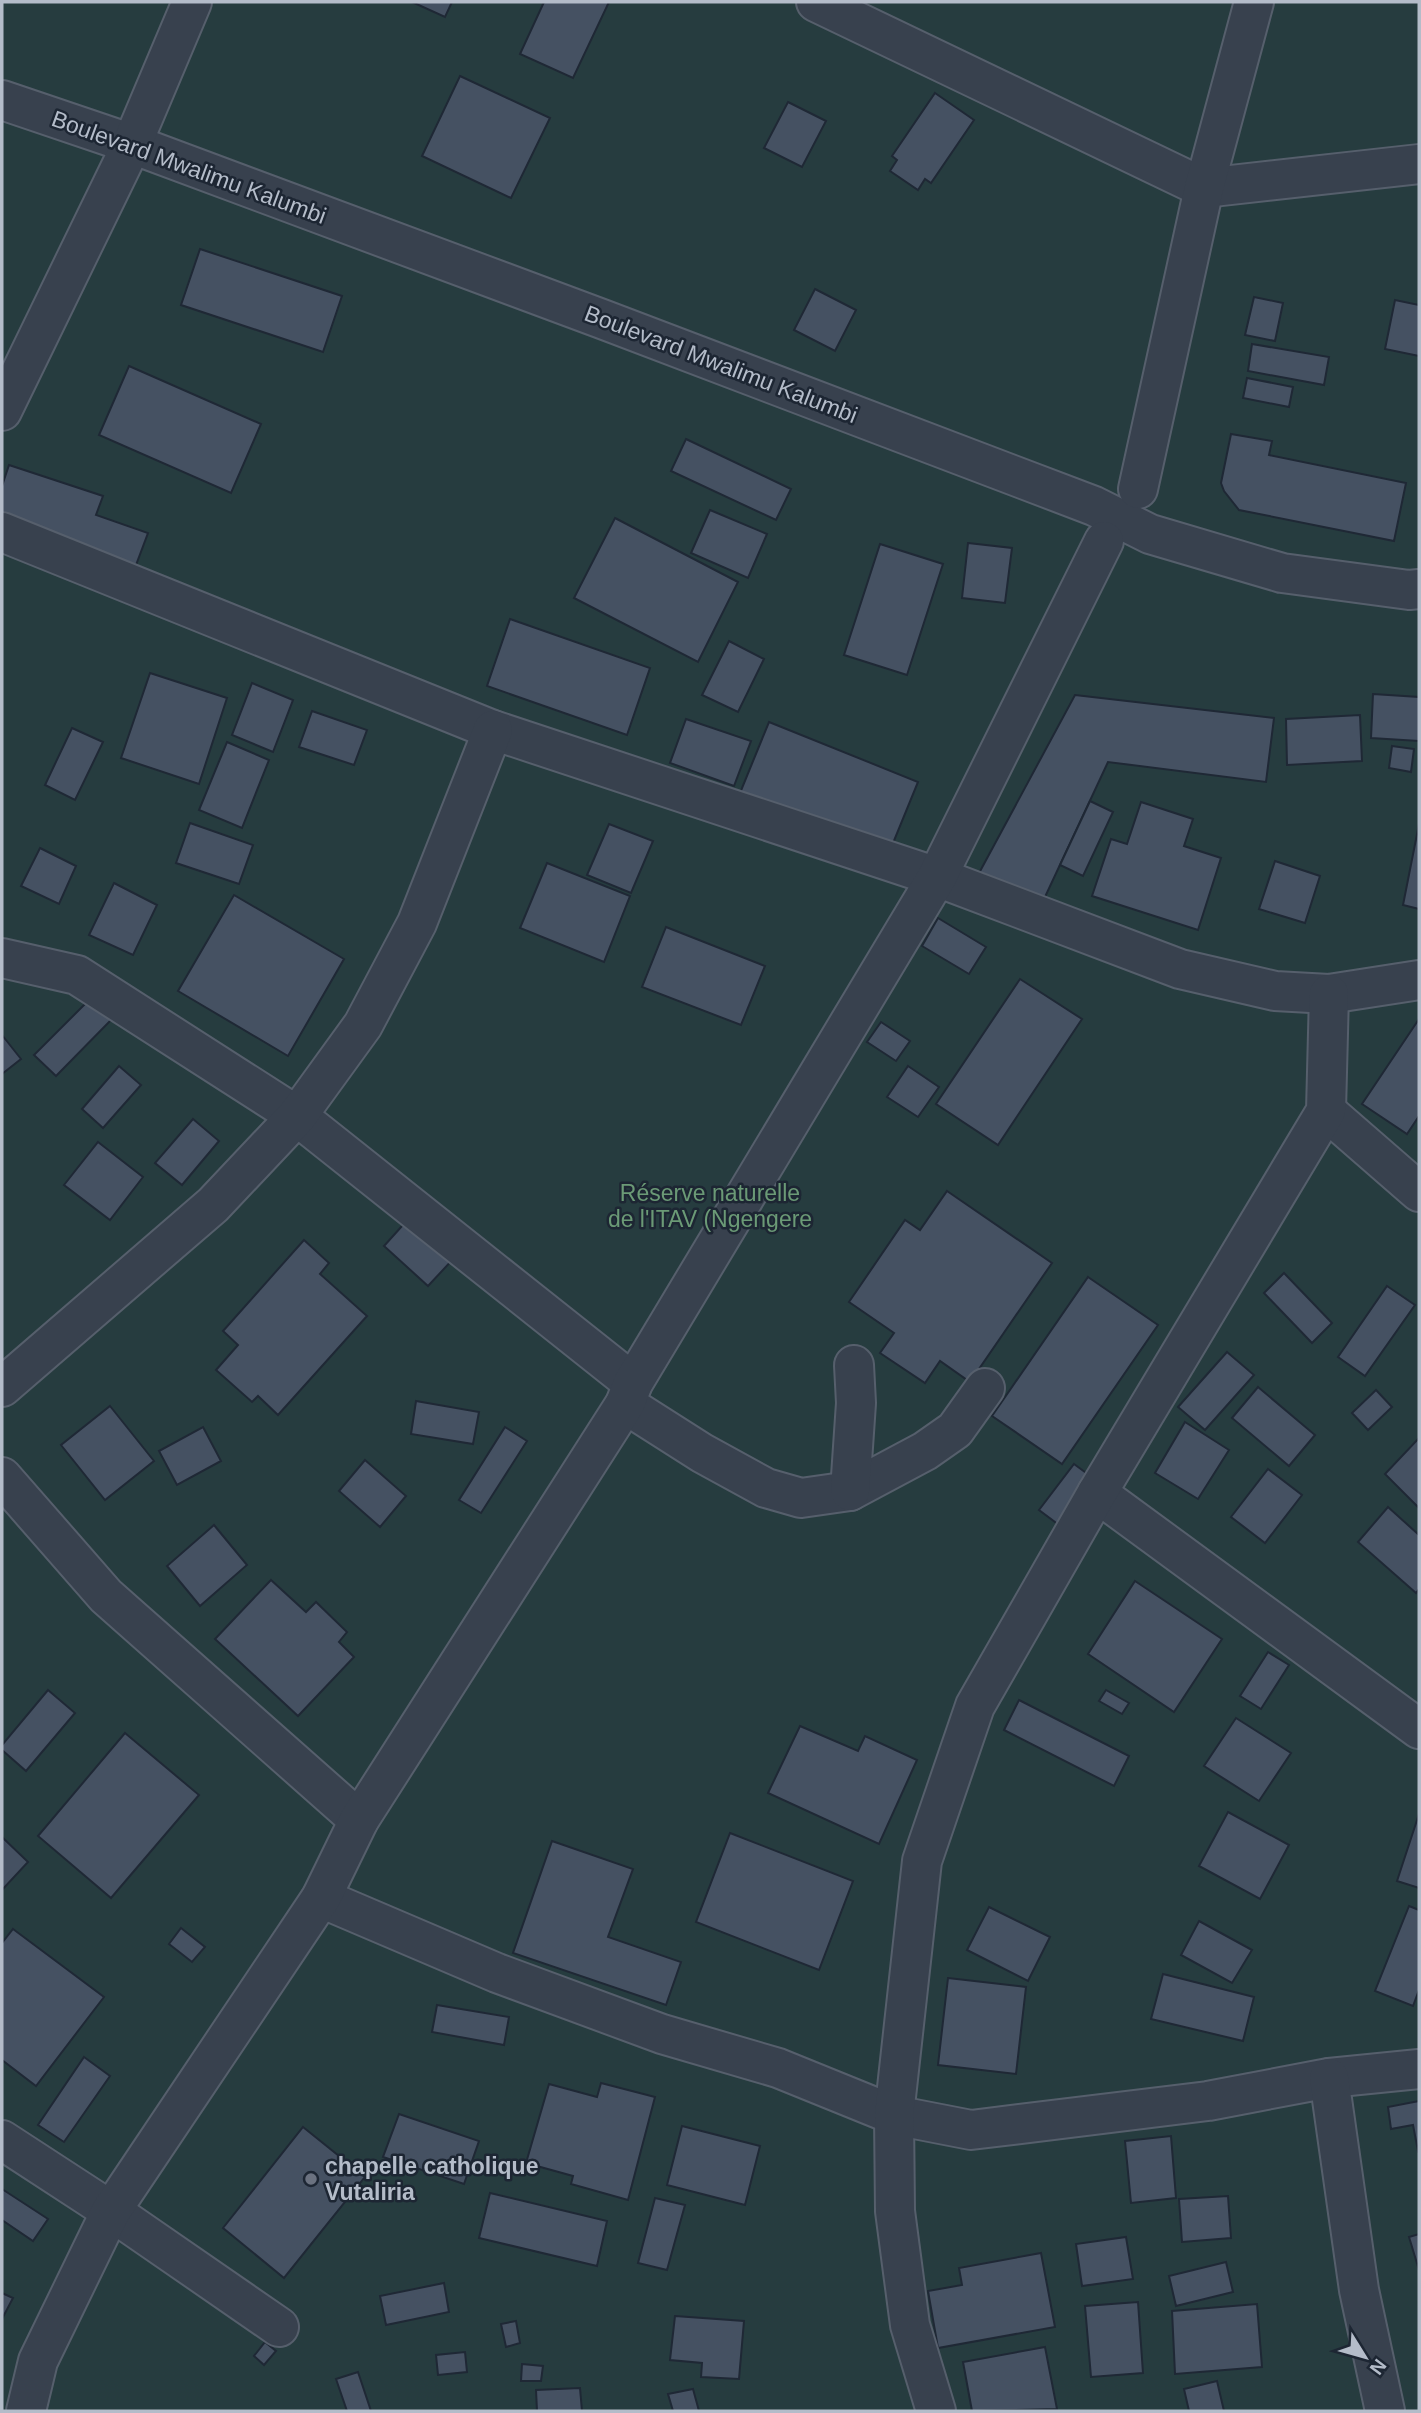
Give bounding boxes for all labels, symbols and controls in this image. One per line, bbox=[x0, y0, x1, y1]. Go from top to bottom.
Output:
street label: Boulevard Mwalimu Kalumbi bbox=[48, 105, 330, 229]
street label: Boulevard Mwalimu Kalumbi bbox=[581, 300, 861, 428]
park label: Réserve naturelle de l'ITAV (Ngengere bbox=[608, 1180, 812, 1232]
place label: chapelle catholique Vutaliria bbox=[325, 2153, 538, 2205]
marker: chapelle catholique Vutaliria bbox=[303, 2171, 319, 2187]
north arrow bbox=[1330, 2322, 1400, 2392]
text: N bbox=[1366, 2355, 1391, 2379]

